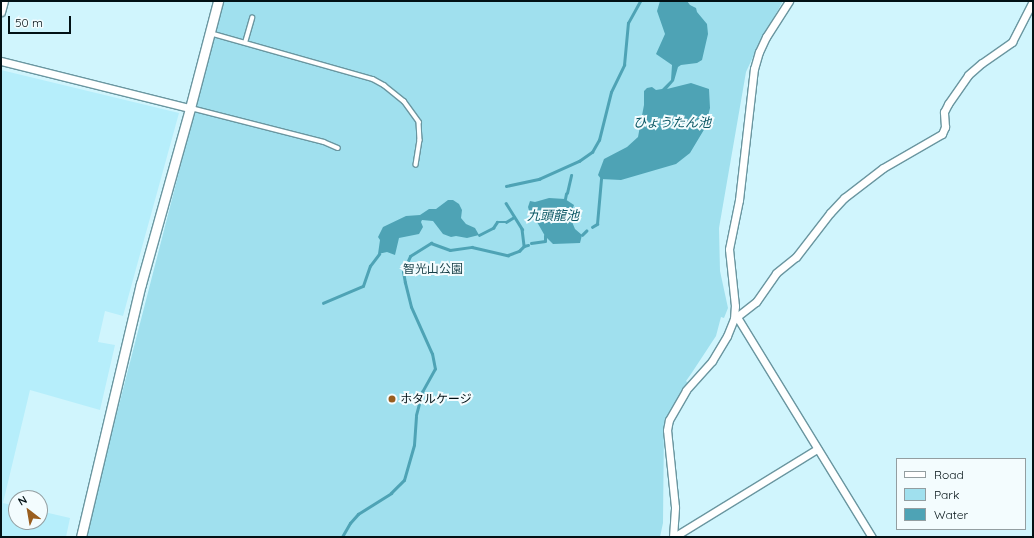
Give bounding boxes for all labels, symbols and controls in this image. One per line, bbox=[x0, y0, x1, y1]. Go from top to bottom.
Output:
scale bar bbox=[10, 8, 73, 34]
text: 50 m bbox=[15, 15, 43, 30]
water label: ひょうたん池 bbox=[633, 114, 711, 130]
water label: 九頭龍池 bbox=[527, 207, 579, 223]
park label: 智光山公園 bbox=[403, 262, 463, 276]
place label: ホタルケージ bbox=[400, 392, 472, 406]
marker: ホタルケージ bbox=[387, 394, 397, 404]
legend bbox=[896, 458, 1026, 530]
text: Road bbox=[934, 467, 964, 482]
text: Park bbox=[934, 487, 959, 502]
north arrow bbox=[8, 490, 48, 530]
text: N bbox=[15, 492, 29, 509]
text: Water bbox=[934, 507, 968, 522]

